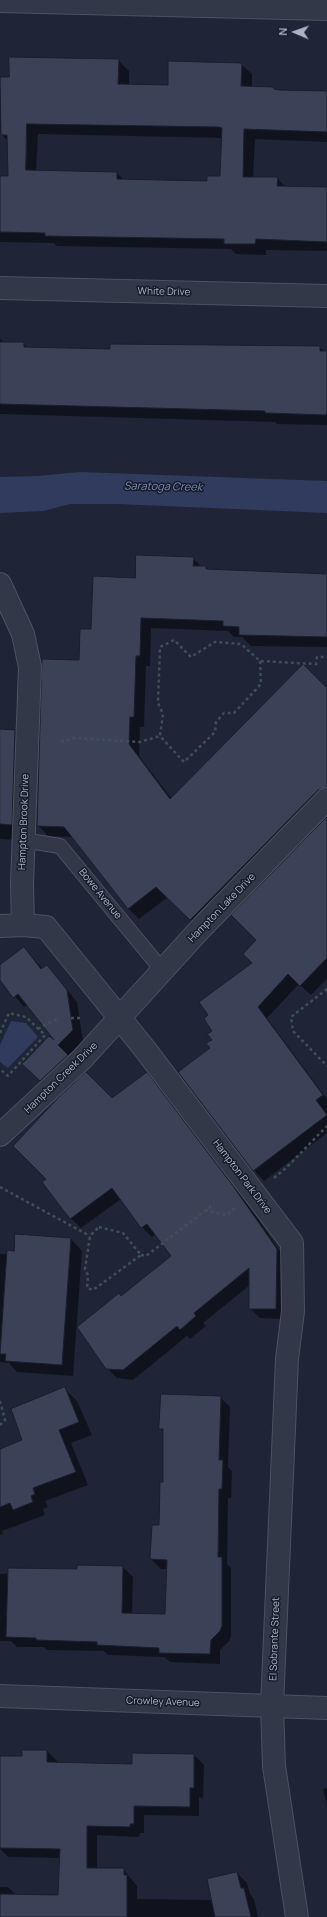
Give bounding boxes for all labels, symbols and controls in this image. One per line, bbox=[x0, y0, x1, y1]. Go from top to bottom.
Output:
north arrow bbox=[275, 12, 315, 52]
text: N bbox=[275, 27, 290, 36]
street label: White Drive bbox=[138, 286, 190, 298]
water label: Saratoga Creek bbox=[124, 480, 202, 494]
street label: Hampton Brook Drive bbox=[16, 774, 32, 870]
street label: Bowe Avenue bbox=[76, 866, 124, 922]
street label: Hampton Lake Drive bbox=[186, 871, 258, 945]
street label: Hampton Creek Drive bbox=[22, 1040, 100, 1116]
street label: Hampton Park Drive bbox=[210, 1138, 274, 1216]
street label: El Sobrante Street bbox=[268, 1597, 282, 1681]
street label: Crowley Avenue bbox=[126, 1695, 200, 1709]

